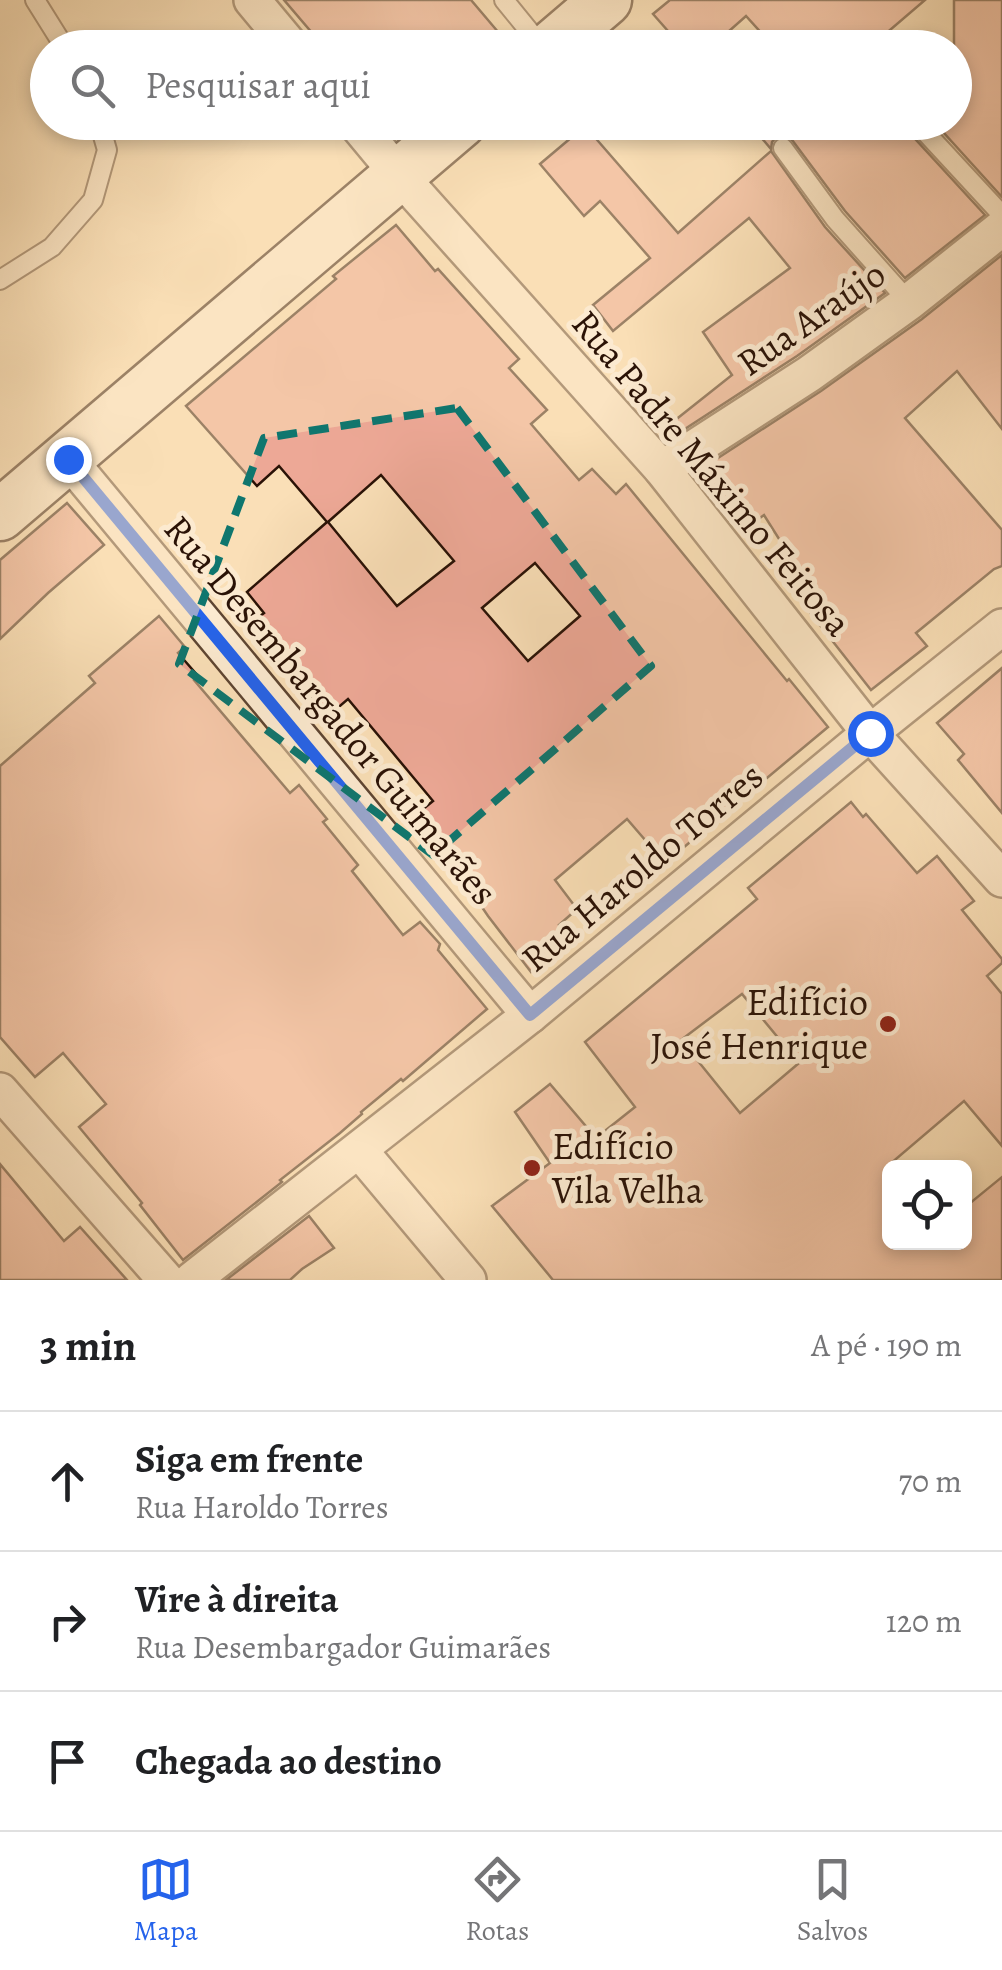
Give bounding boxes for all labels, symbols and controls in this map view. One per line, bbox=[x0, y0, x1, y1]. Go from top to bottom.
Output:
search box bbox=[30, 30, 972, 140]
icon: search bbox=[65, 58, 120, 113]
text: Pesquisar aqui bbox=[145, 59, 371, 111]
street label: Rua Araújo bbox=[726, 248, 896, 388]
street label: Rua Padre Máximo Feitosa bbox=[560, 299, 864, 647]
route end bbox=[46, 437, 92, 483]
street label: Rua Desembargador Guimarães bbox=[152, 504, 510, 916]
route start bbox=[848, 711, 894, 757]
street label: Rua Haroldo Torres bbox=[510, 750, 774, 984]
place label: Edifício José Henrique bbox=[650, 976, 868, 1072]
marker: Edifício José Henrique bbox=[877, 1013, 899, 1035]
place label: Edifício Vila Velha bbox=[551, 1120, 704, 1216]
marker: Edifício Vila Velha bbox=[521, 1157, 543, 1179]
map controls bbox=[882, 1160, 972, 1250]
button: locate bbox=[882, 1160, 972, 1250]
text: 3 min bbox=[40, 1317, 136, 1374]
text: A pé · 190 m bbox=[811, 1323, 962, 1367]
text: Siga em frente bbox=[135, 1433, 363, 1485]
icon: ahead bbox=[40, 1454, 95, 1509]
text: 70 m bbox=[899, 1459, 962, 1503]
text: Rua Haroldo Torres bbox=[135, 1485, 389, 1529]
text: Vire à direita bbox=[135, 1573, 339, 1625]
icon: right bbox=[40, 1594, 95, 1649]
text: 120 m bbox=[886, 1599, 962, 1643]
text: Rua Desembargador Guimarães bbox=[135, 1625, 551, 1669]
icon: arrive bbox=[40, 1734, 95, 1789]
text: Chegada ao destino bbox=[135, 1735, 442, 1787]
tab: Mapa bbox=[134, 1852, 198, 1950]
tab: Rotas bbox=[466, 1852, 529, 1950]
tab: Salvos bbox=[797, 1852, 868, 1950]

